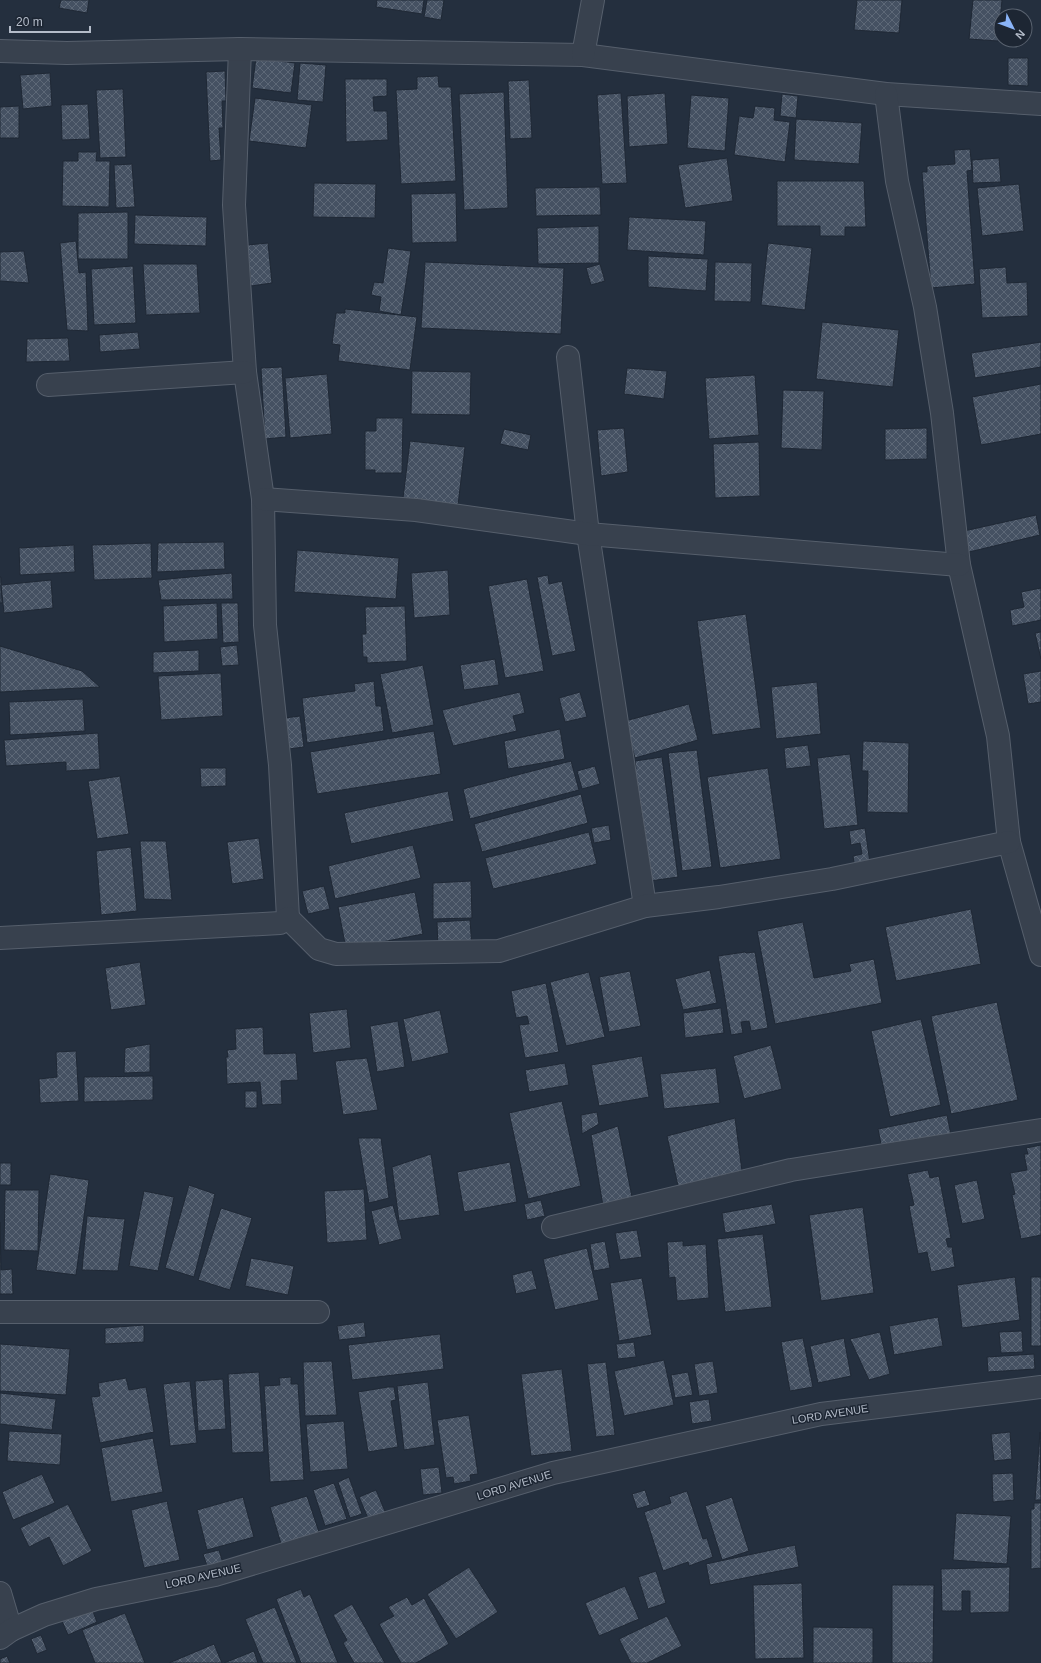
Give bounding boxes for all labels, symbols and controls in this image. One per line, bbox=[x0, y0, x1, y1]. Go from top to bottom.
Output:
scale bar bbox=[10, 8, 90, 34]
north arrow bbox=[993, 8, 1033, 48]
text: 20 m bbox=[16, 15, 43, 29]
text: N bbox=[1013, 28, 1028, 42]
street label: LORD AVENUE bbox=[791, 1402, 869, 1426]
street label: LORD AVENUE bbox=[475, 1468, 553, 1502]
street label: LORD AVENUE bbox=[164, 1561, 242, 1591]

